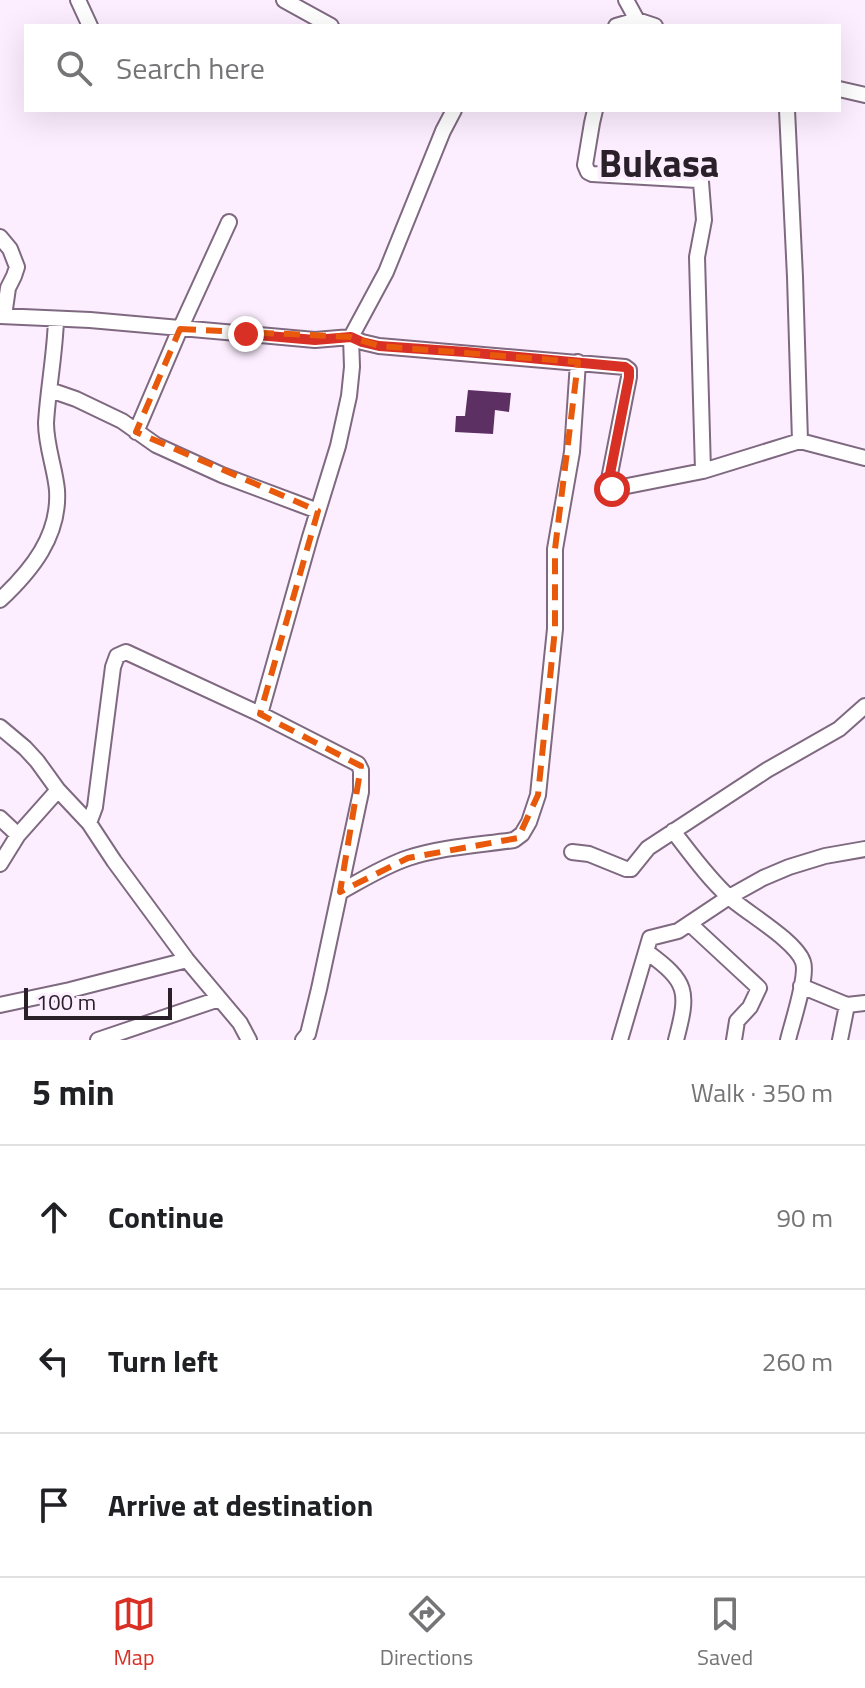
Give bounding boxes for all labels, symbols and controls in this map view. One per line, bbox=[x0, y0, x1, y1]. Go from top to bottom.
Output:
search box bbox=[24, 24, 841, 112]
text: Search here bbox=[116, 45, 265, 91]
icon: search bbox=[52, 46, 96, 90]
district label: Bukasa bbox=[599, 134, 719, 192]
route end bbox=[228, 316, 264, 352]
route start bbox=[594, 471, 630, 507]
scale bar bbox=[24, 984, 172, 1020]
text: 100 m bbox=[36, 985, 96, 1019]
text: 5 min bbox=[32, 1066, 115, 1118]
text: Walk · 350 m bbox=[691, 1073, 833, 1112]
text: Continue bbox=[108, 1194, 224, 1240]
icon: ahead bbox=[32, 1195, 76, 1239]
text: 90 m bbox=[776, 1198, 833, 1237]
text: Turn left bbox=[108, 1338, 218, 1384]
icon: left bbox=[32, 1339, 76, 1383]
text: 260 m bbox=[762, 1342, 833, 1381]
text: Arrive at destination bbox=[108, 1482, 373, 1528]
icon: arrive bbox=[32, 1483, 76, 1527]
tab: Map bbox=[112, 1592, 156, 1674]
tab: Directions bbox=[380, 1592, 473, 1674]
tab: Saved bbox=[697, 1592, 753, 1674]

